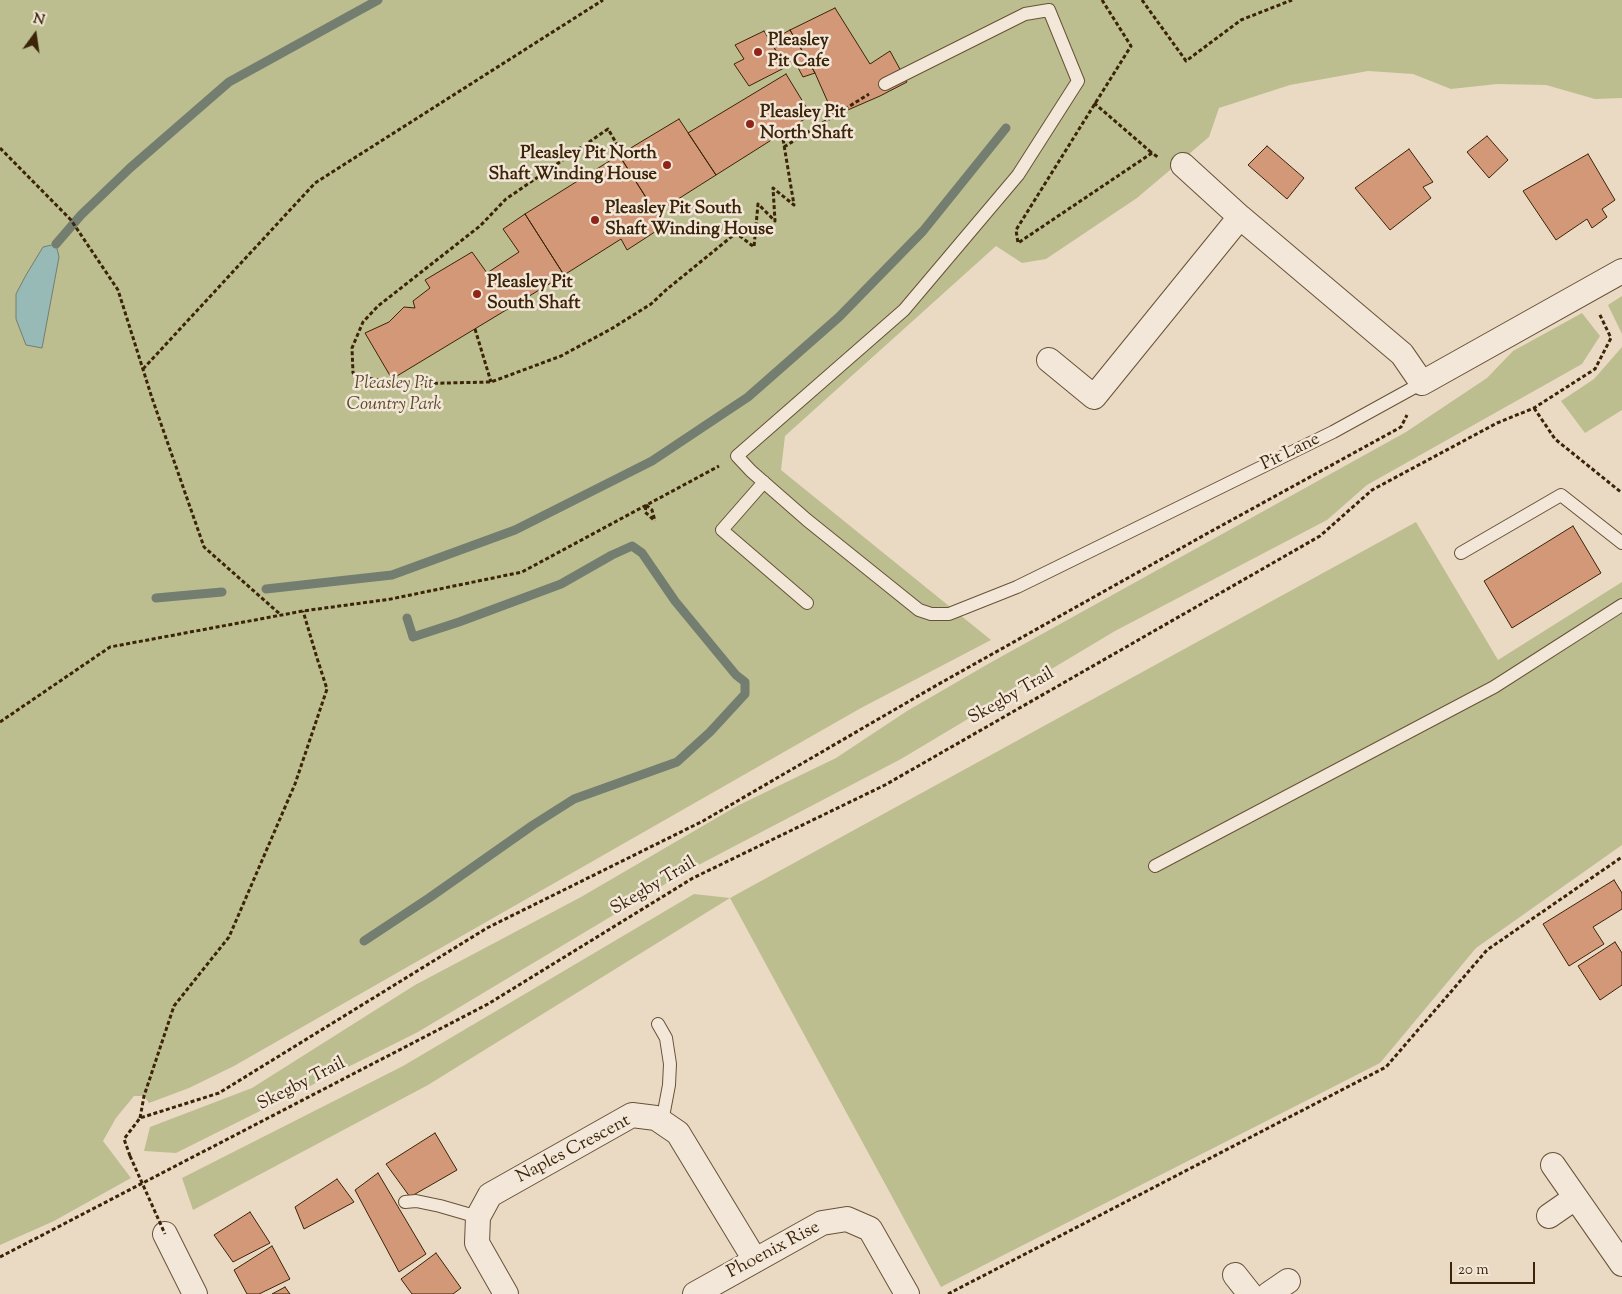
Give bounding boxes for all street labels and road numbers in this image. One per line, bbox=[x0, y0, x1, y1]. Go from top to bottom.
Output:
street label: Pit Lane bbox=[1258, 430, 1324, 476]
street label: Skegby Trail bbox=[965, 664, 1059, 730]
street label: Skegby Trail bbox=[607, 853, 701, 921]
street label: Skegby Trail bbox=[254, 1054, 350, 1116]
street label: Naples Crescent bbox=[513, 1111, 635, 1189]
street label: Phoenix Rise bbox=[724, 1218, 824, 1284]

